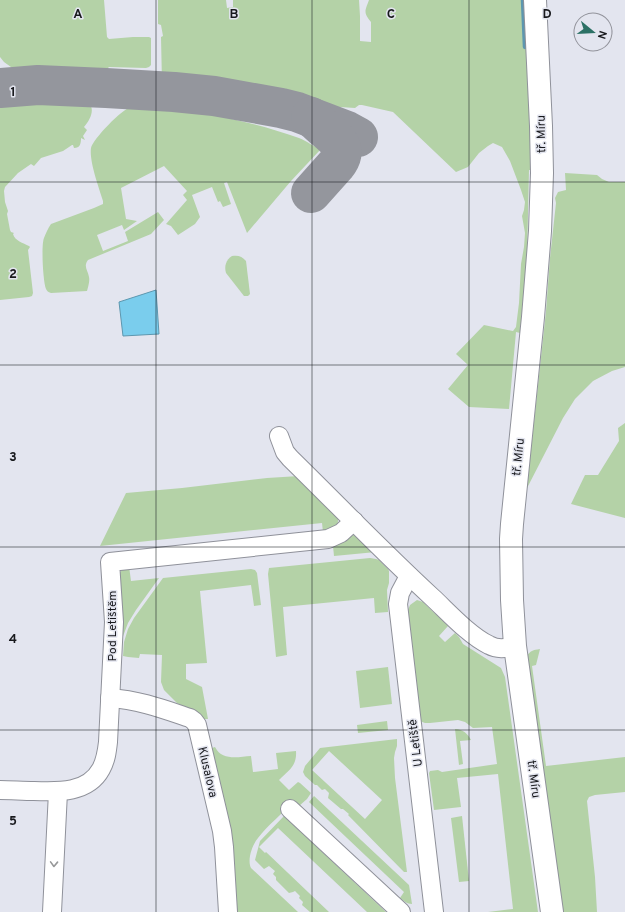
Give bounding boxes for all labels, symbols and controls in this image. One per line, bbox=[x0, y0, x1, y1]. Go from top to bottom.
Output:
text: A bbox=[73, 7, 83, 23]
text: B bbox=[230, 7, 239, 23]
text: C bbox=[387, 7, 395, 23]
text: D bbox=[542, 7, 552, 23]
north arrow bbox=[573, 12, 613, 52]
text: N bbox=[594, 29, 609, 41]
text: 1 bbox=[10, 85, 16, 101]
street label: tř. Míru bbox=[534, 115, 550, 153]
text: 2 bbox=[9, 267, 17, 283]
street label: tř. Míru bbox=[509, 437, 529, 477]
text: 3 bbox=[9, 450, 17, 466]
street label: Pod Letištěm bbox=[105, 591, 121, 661]
text: 4 bbox=[9, 632, 17, 648]
street label: U Letiště bbox=[405, 718, 427, 768]
street label: Klusalova bbox=[193, 745, 221, 799]
street label: tř. Míru bbox=[522, 759, 544, 799]
text: 5 bbox=[9, 814, 17, 830]
one-way arrow bbox=[50, 861, 59, 867]

